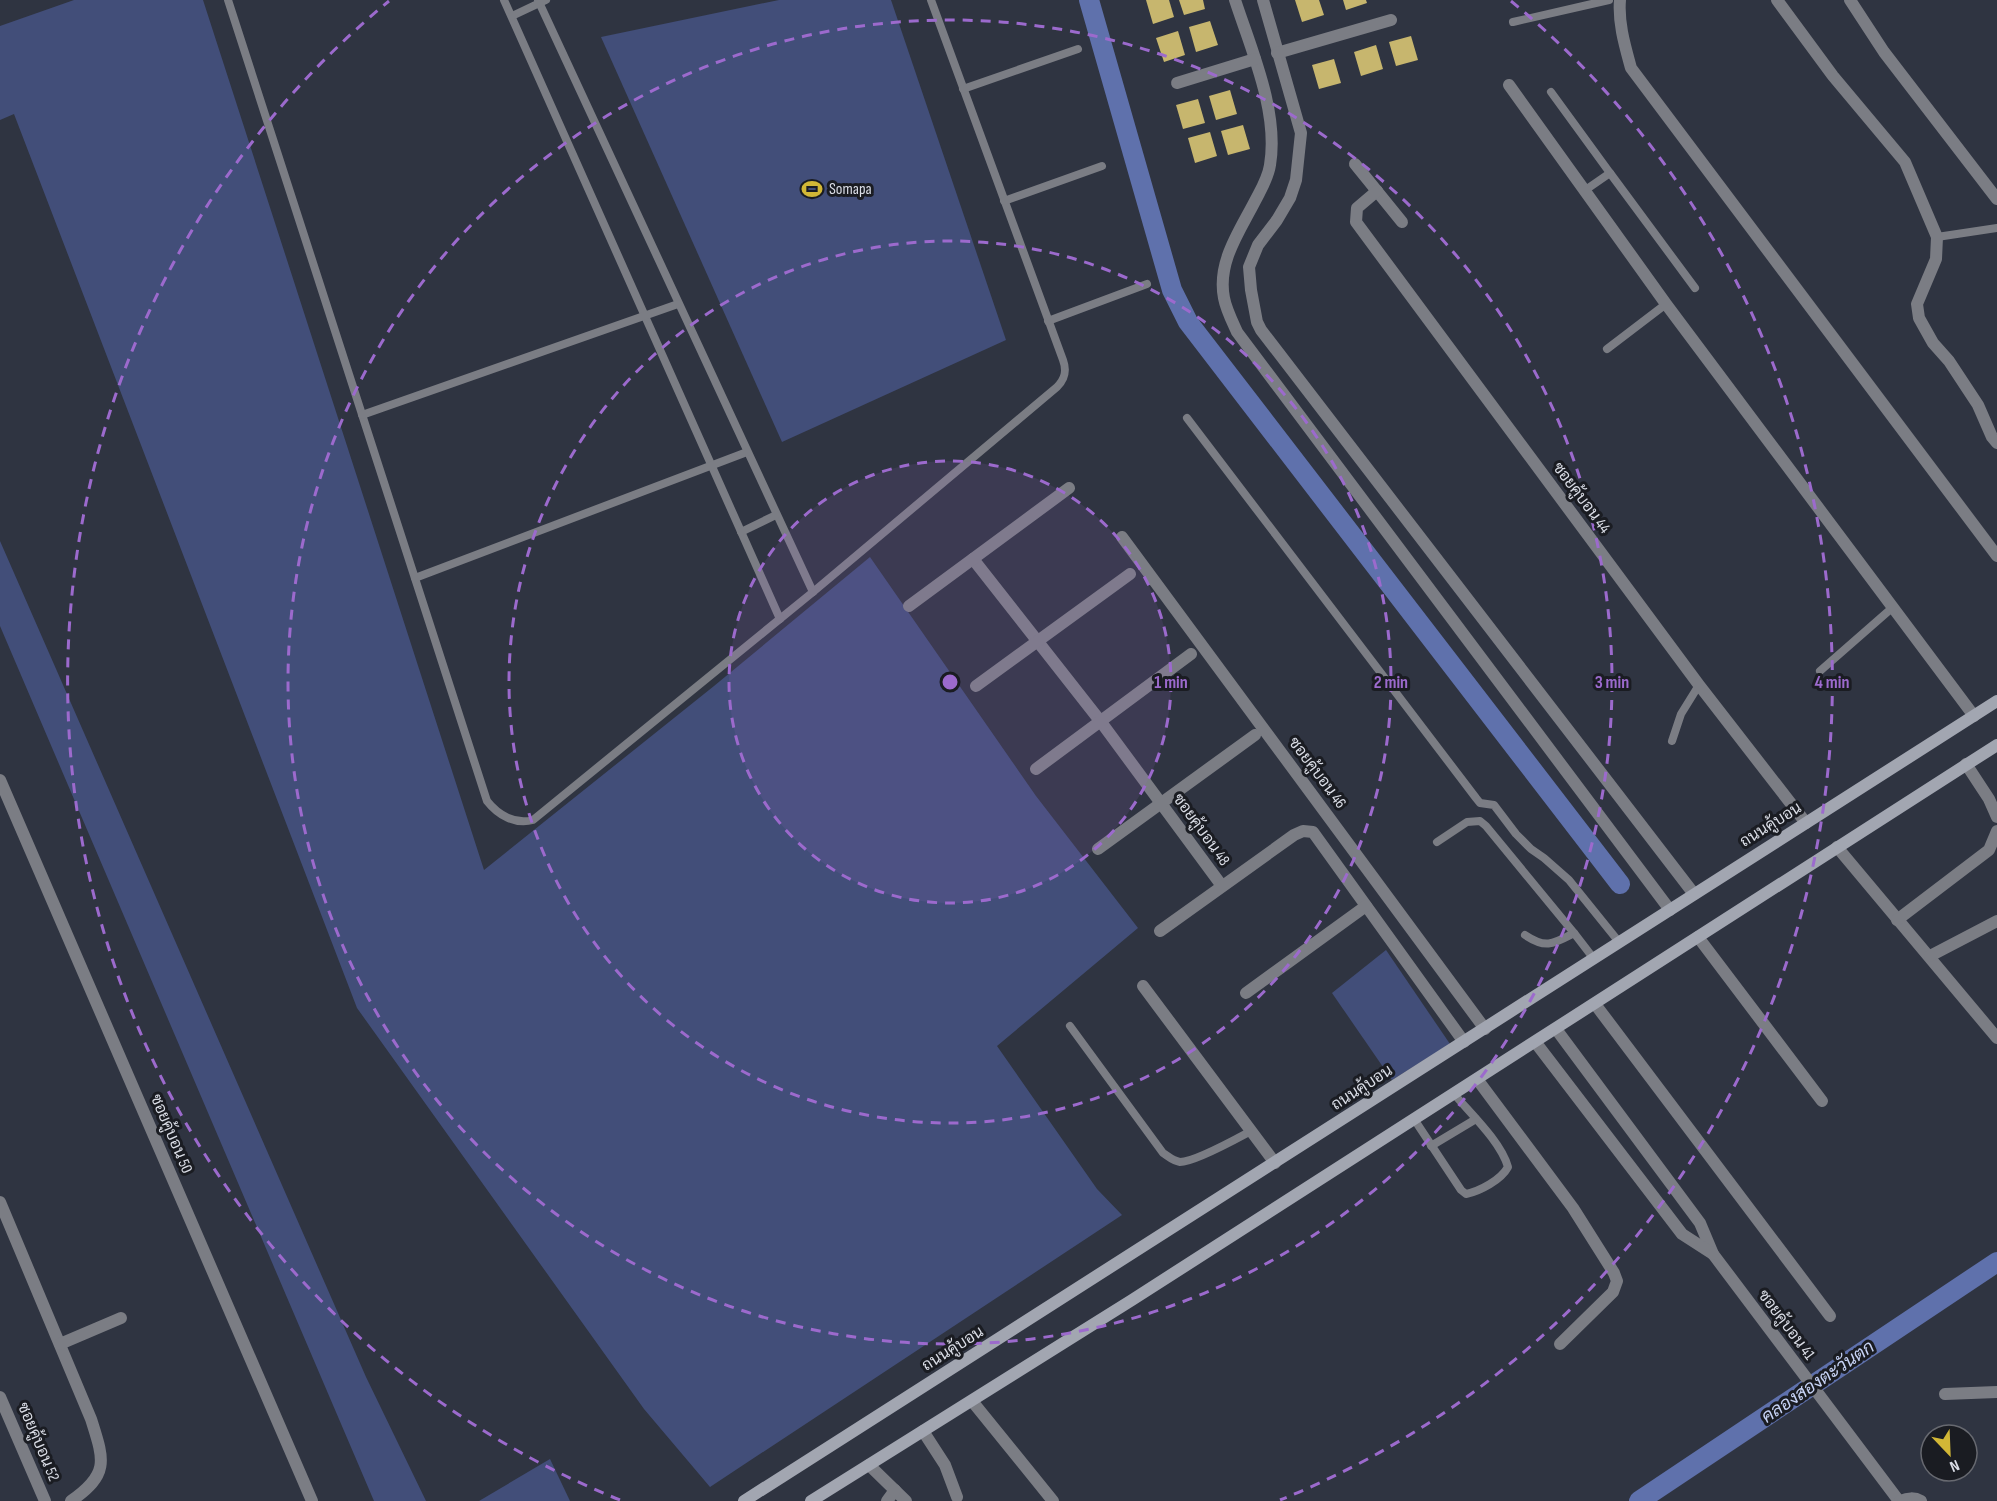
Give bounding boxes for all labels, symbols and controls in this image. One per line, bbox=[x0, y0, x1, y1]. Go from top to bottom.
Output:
sports icon: Somapa bbox=[800, 177, 824, 201]
place label: Somapa bbox=[829, 180, 872, 199]
street label: ซอยคู้บอน 44 bbox=[1547, 458, 1616, 538]
centre of rings bbox=[940, 672, 960, 692]
text: 1 min bbox=[1154, 672, 1188, 693]
text: 2 min bbox=[1374, 672, 1408, 693]
text: 3 min bbox=[1595, 672, 1629, 693]
text: 4 min bbox=[1815, 672, 1849, 693]
street label: ซอยคู้บอน 46 bbox=[1283, 732, 1352, 813]
street label: ซอยคู้บอน 48 bbox=[1168, 789, 1235, 870]
street label: ถนนคู้บอน bbox=[1736, 797, 1806, 852]
street label: ถนนคู้บอน bbox=[1327, 1060, 1397, 1116]
street label: ซอยคู้บอน 50 bbox=[145, 1091, 198, 1177]
street label: ซอยคู้บอน 41 bbox=[1753, 1285, 1820, 1365]
street label: ถนนคู้บอน bbox=[918, 1321, 988, 1376]
water label: คลองสองตะวันตก bbox=[1757, 1336, 1878, 1428]
street label: ซอยคู้บอน 52 bbox=[12, 1399, 65, 1485]
north arrow bbox=[1919, 1423, 1979, 1483]
text: N bbox=[1947, 1455, 1962, 1476]

